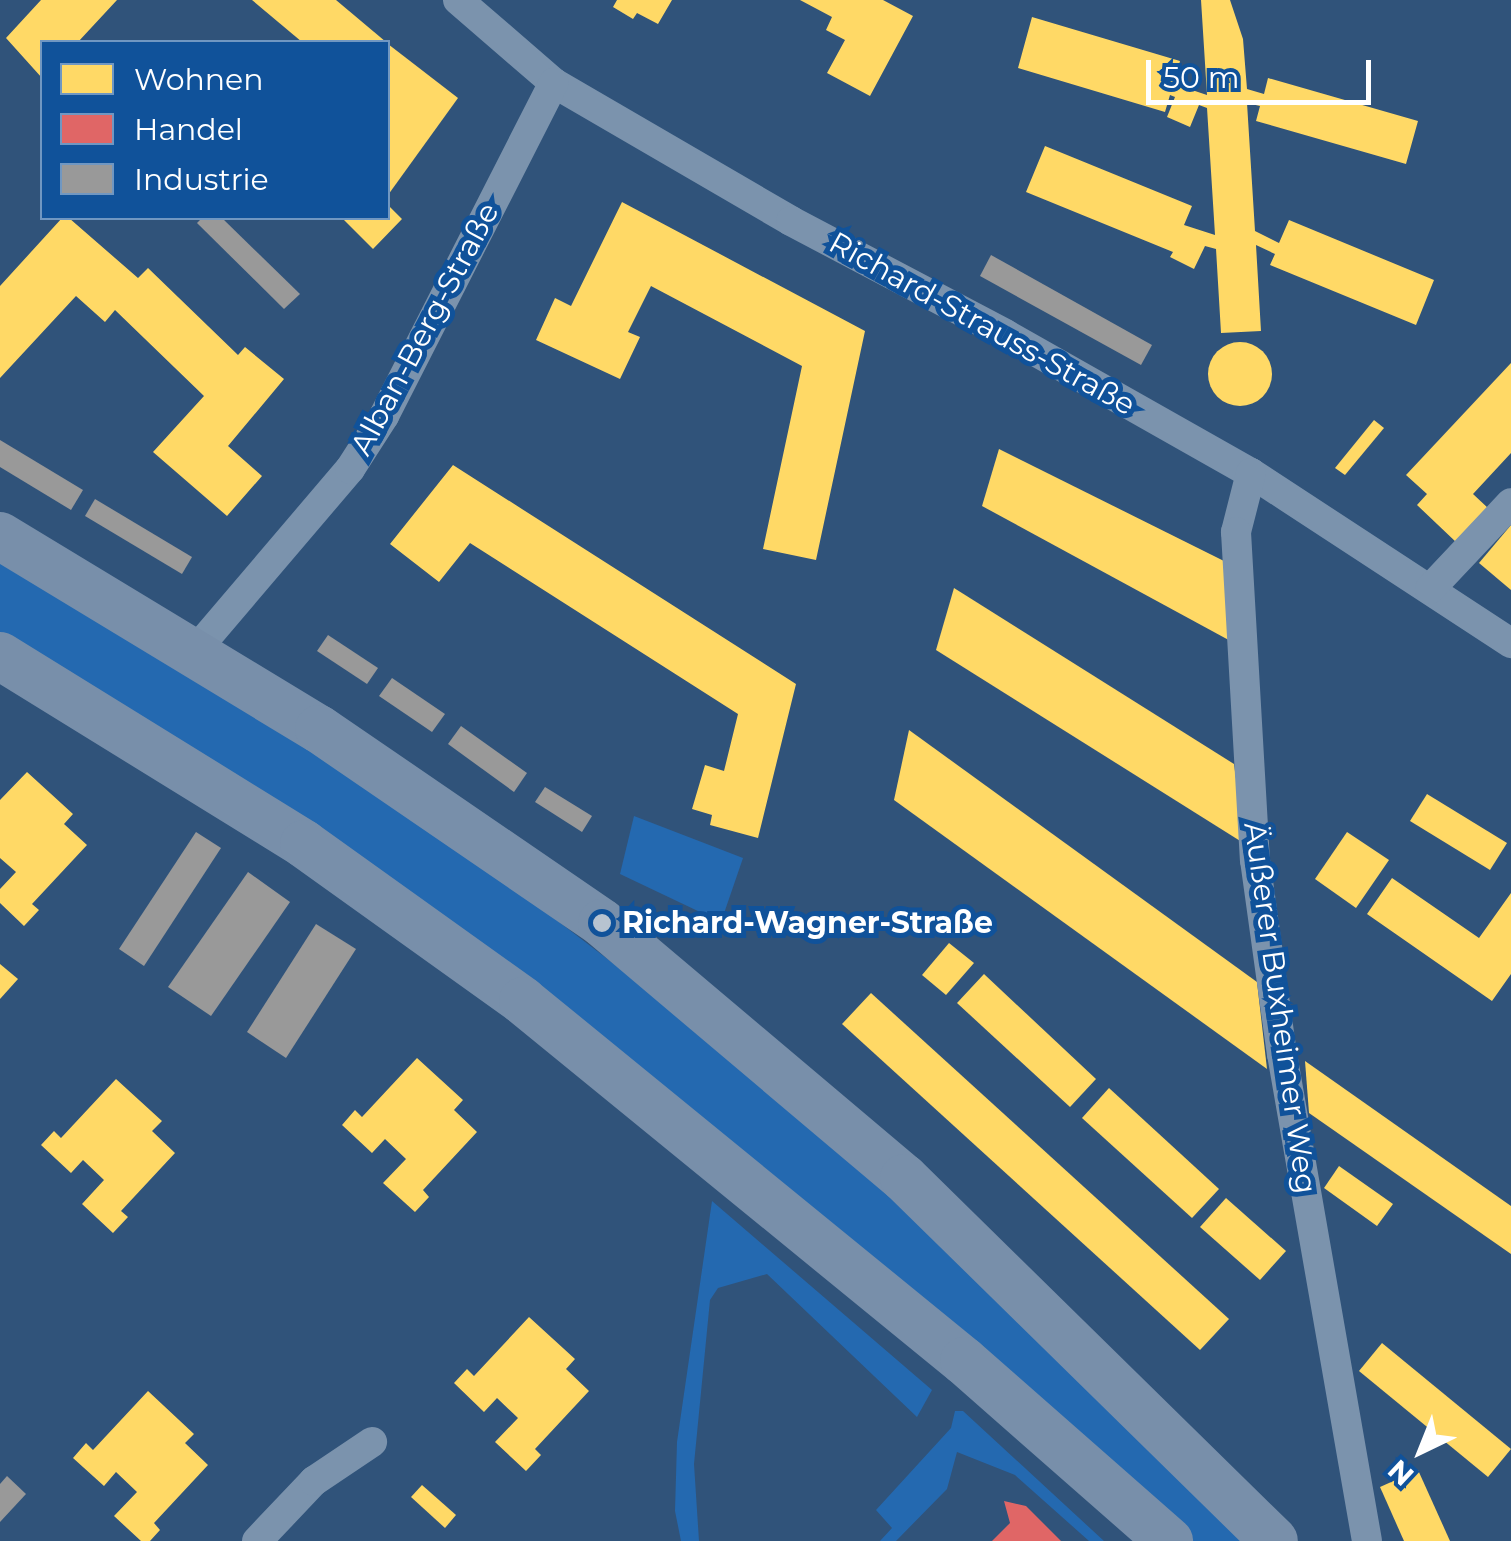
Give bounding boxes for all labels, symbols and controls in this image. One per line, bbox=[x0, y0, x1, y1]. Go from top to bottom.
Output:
legend bbox=[40, 40, 390, 220]
scale bar bbox=[1151, 40, 1376, 102]
text: 50 m bbox=[1163, 59, 1240, 96]
text: Wohnen bbox=[134, 61, 263, 98]
text: Handel bbox=[134, 111, 243, 148]
text: Industrie bbox=[134, 161, 269, 198]
street label: Alban-Berg-Straße bbox=[343, 197, 507, 461]
street label: Richard-Strauss-Straße bbox=[823, 225, 1141, 423]
street label: Äußerer Buxheimer Weg bbox=[1236, 820, 1324, 1196]
place label: Richard-Wagner-Straße bbox=[622, 905, 993, 941]
marker: Richard-Wagner-Straße bbox=[591, 912, 613, 934]
north arrow bbox=[1371, 1401, 1471, 1501]
text: N bbox=[1381, 1453, 1420, 1493]

